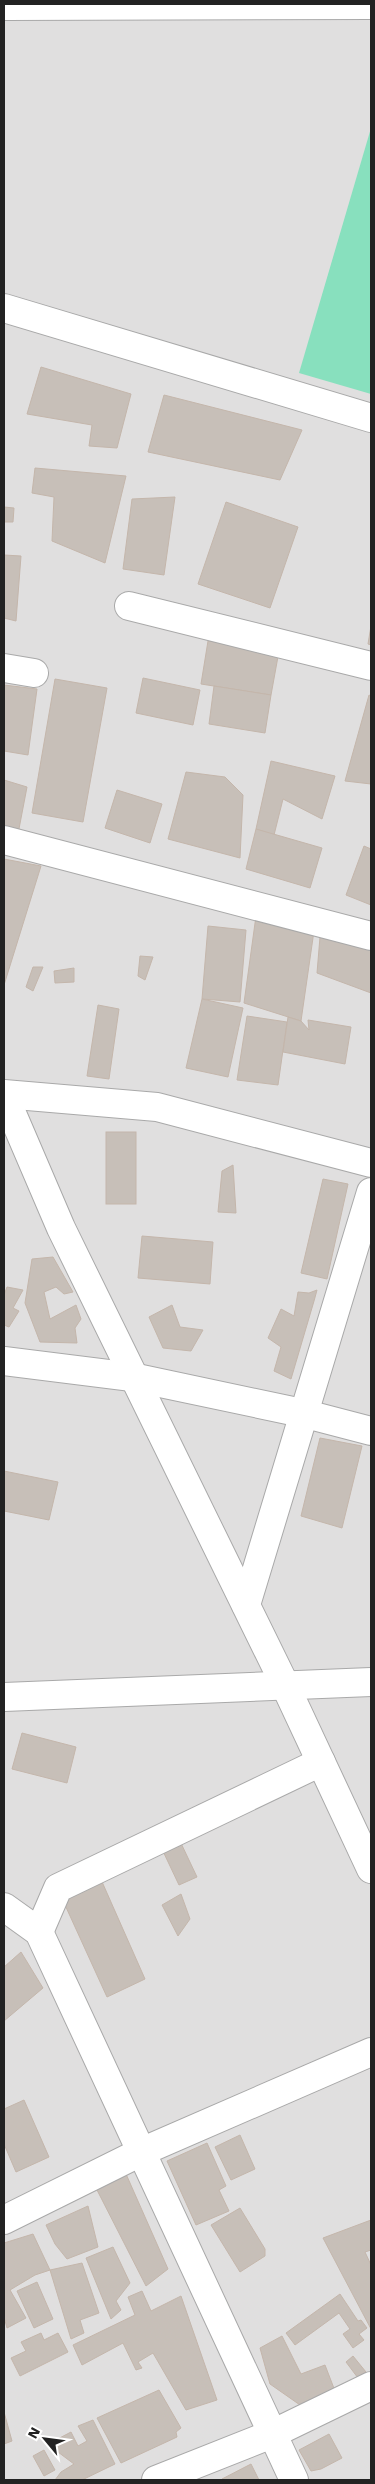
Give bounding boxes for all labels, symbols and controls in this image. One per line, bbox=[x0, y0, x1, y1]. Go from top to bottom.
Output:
north arrow bbox=[20, 2414, 70, 2464]
text: N bbox=[24, 2424, 43, 2441]

